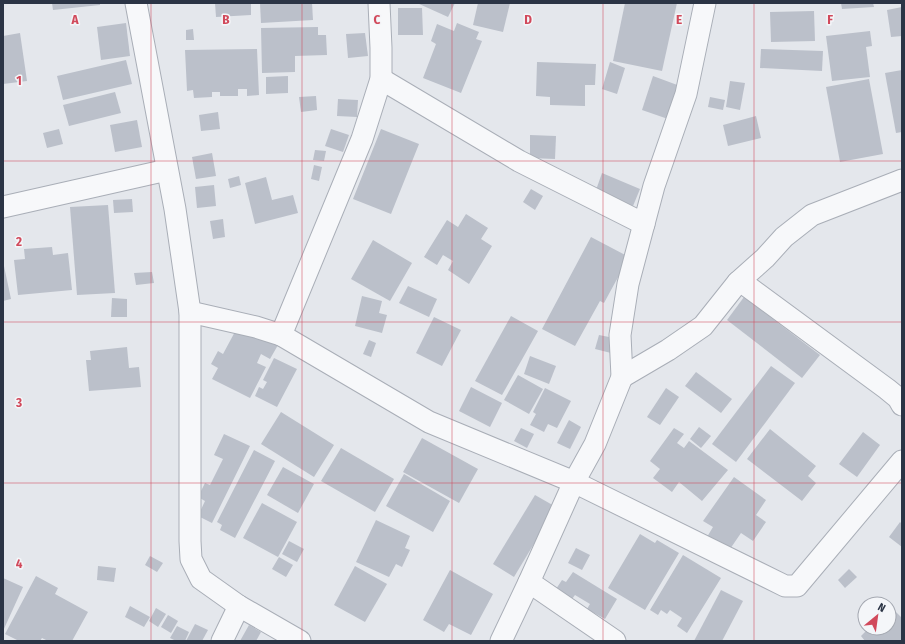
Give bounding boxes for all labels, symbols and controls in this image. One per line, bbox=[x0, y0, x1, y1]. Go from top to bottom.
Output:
text: A bbox=[70, 12, 79, 27]
text: B bbox=[222, 12, 230, 27]
text: C bbox=[374, 12, 381, 27]
text: D bbox=[524, 12, 532, 27]
text: E bbox=[676, 12, 682, 27]
text: F bbox=[827, 12, 833, 27]
text: 1 bbox=[16, 73, 22, 88]
text: 2 bbox=[15, 234, 22, 249]
text: 3 bbox=[15, 395, 22, 410]
text: 4 bbox=[16, 556, 23, 571]
north arrow bbox=[857, 596, 897, 636]
text: N bbox=[876, 600, 888, 615]

